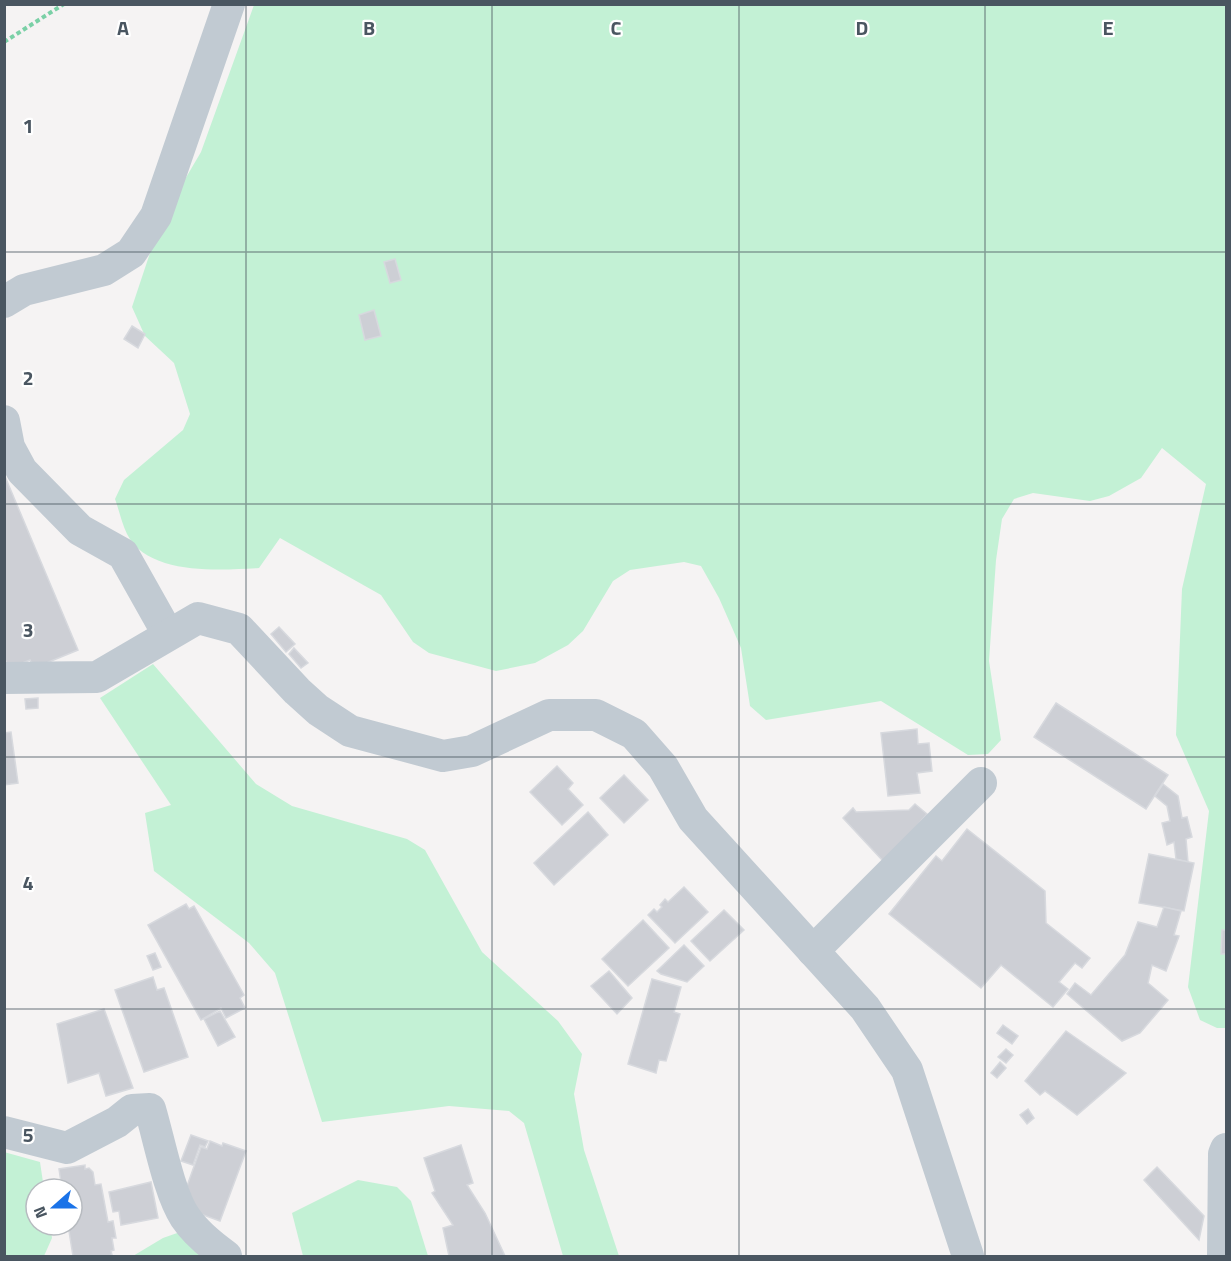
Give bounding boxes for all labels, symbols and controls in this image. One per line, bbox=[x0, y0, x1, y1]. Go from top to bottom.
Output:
text: A bbox=[117, 12, 129, 43]
text: B bbox=[363, 12, 375, 43]
text: C bbox=[611, 12, 622, 43]
text: D bbox=[856, 12, 868, 43]
text: E bbox=[1102, 12, 1114, 43]
text: 1 bbox=[22, 110, 34, 141]
text: 2 bbox=[22, 362, 34, 393]
text: 3 bbox=[22, 614, 34, 645]
text: 4 bbox=[22, 867, 34, 898]
text: 5 bbox=[22, 1119, 34, 1150]
north arrow bbox=[24, 1177, 84, 1237]
text: N bbox=[27, 1203, 53, 1222]

